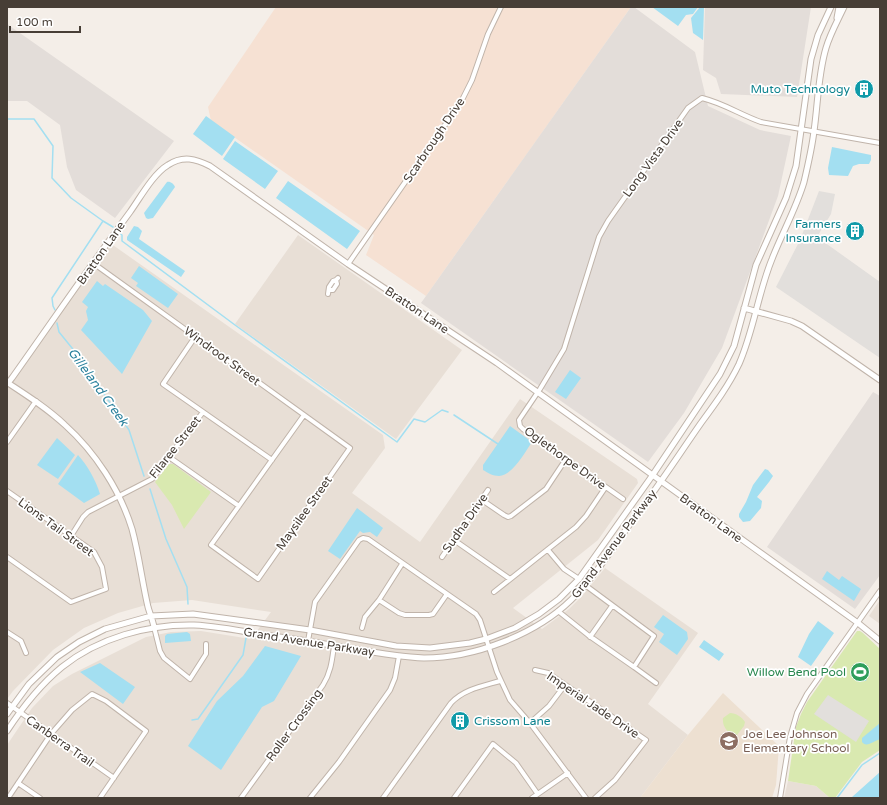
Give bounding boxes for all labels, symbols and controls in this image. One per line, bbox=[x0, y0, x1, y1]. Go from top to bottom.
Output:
scale bar bbox=[10, 8, 80, 34]
text: 100 m bbox=[16, 15, 53, 29]
building icon: Muto Technology bbox=[853, 78, 875, 100]
place label: Muto Technology bbox=[750, 82, 851, 96]
street label: Scarbrough Drive bbox=[400, 95, 468, 185]
street label: Long Vista Drive bbox=[620, 116, 686, 200]
place label: Farmers Insurance bbox=[786, 217, 841, 245]
street label: Bratton Lane bbox=[74, 219, 128, 287]
building icon: Farmers Insurance bbox=[844, 220, 866, 242]
street label: Bratton Lane bbox=[382, 284, 452, 337]
street label: Windroot Street bbox=[181, 324, 263, 389]
water label: Gilleland Creek bbox=[64, 345, 132, 430]
street label: Filaree Street bbox=[146, 413, 204, 481]
street label: Oglethorpe Drive bbox=[521, 424, 609, 492]
street label: Maysilee Street bbox=[273, 473, 335, 553]
street label: Grand Avenue Parkway bbox=[568, 486, 660, 601]
street label: Sudha Drive bbox=[440, 491, 491, 555]
street label: Bratton Lane bbox=[677, 491, 745, 546]
street label: Lions Tail Street bbox=[16, 495, 97, 559]
street label: Grand Avenue Parkway bbox=[242, 625, 376, 659]
sports icon: Willow Bend Pool bbox=[849, 661, 871, 683]
place label: Willow Bend Pool bbox=[747, 665, 846, 679]
street label: Imperial Jade Drive bbox=[544, 669, 642, 741]
street label: Roller Crossing bbox=[263, 686, 325, 764]
building icon: Crissom Lane bbox=[449, 710, 471, 732]
street label: Canberra Trail bbox=[23, 712, 97, 770]
place label: Crissom Lane bbox=[474, 714, 551, 728]
place label: Joe Lee Johnson Elementary School bbox=[743, 727, 850, 755]
school or university icon: Joe Lee Johnson Elementary School bbox=[718, 730, 740, 752]

